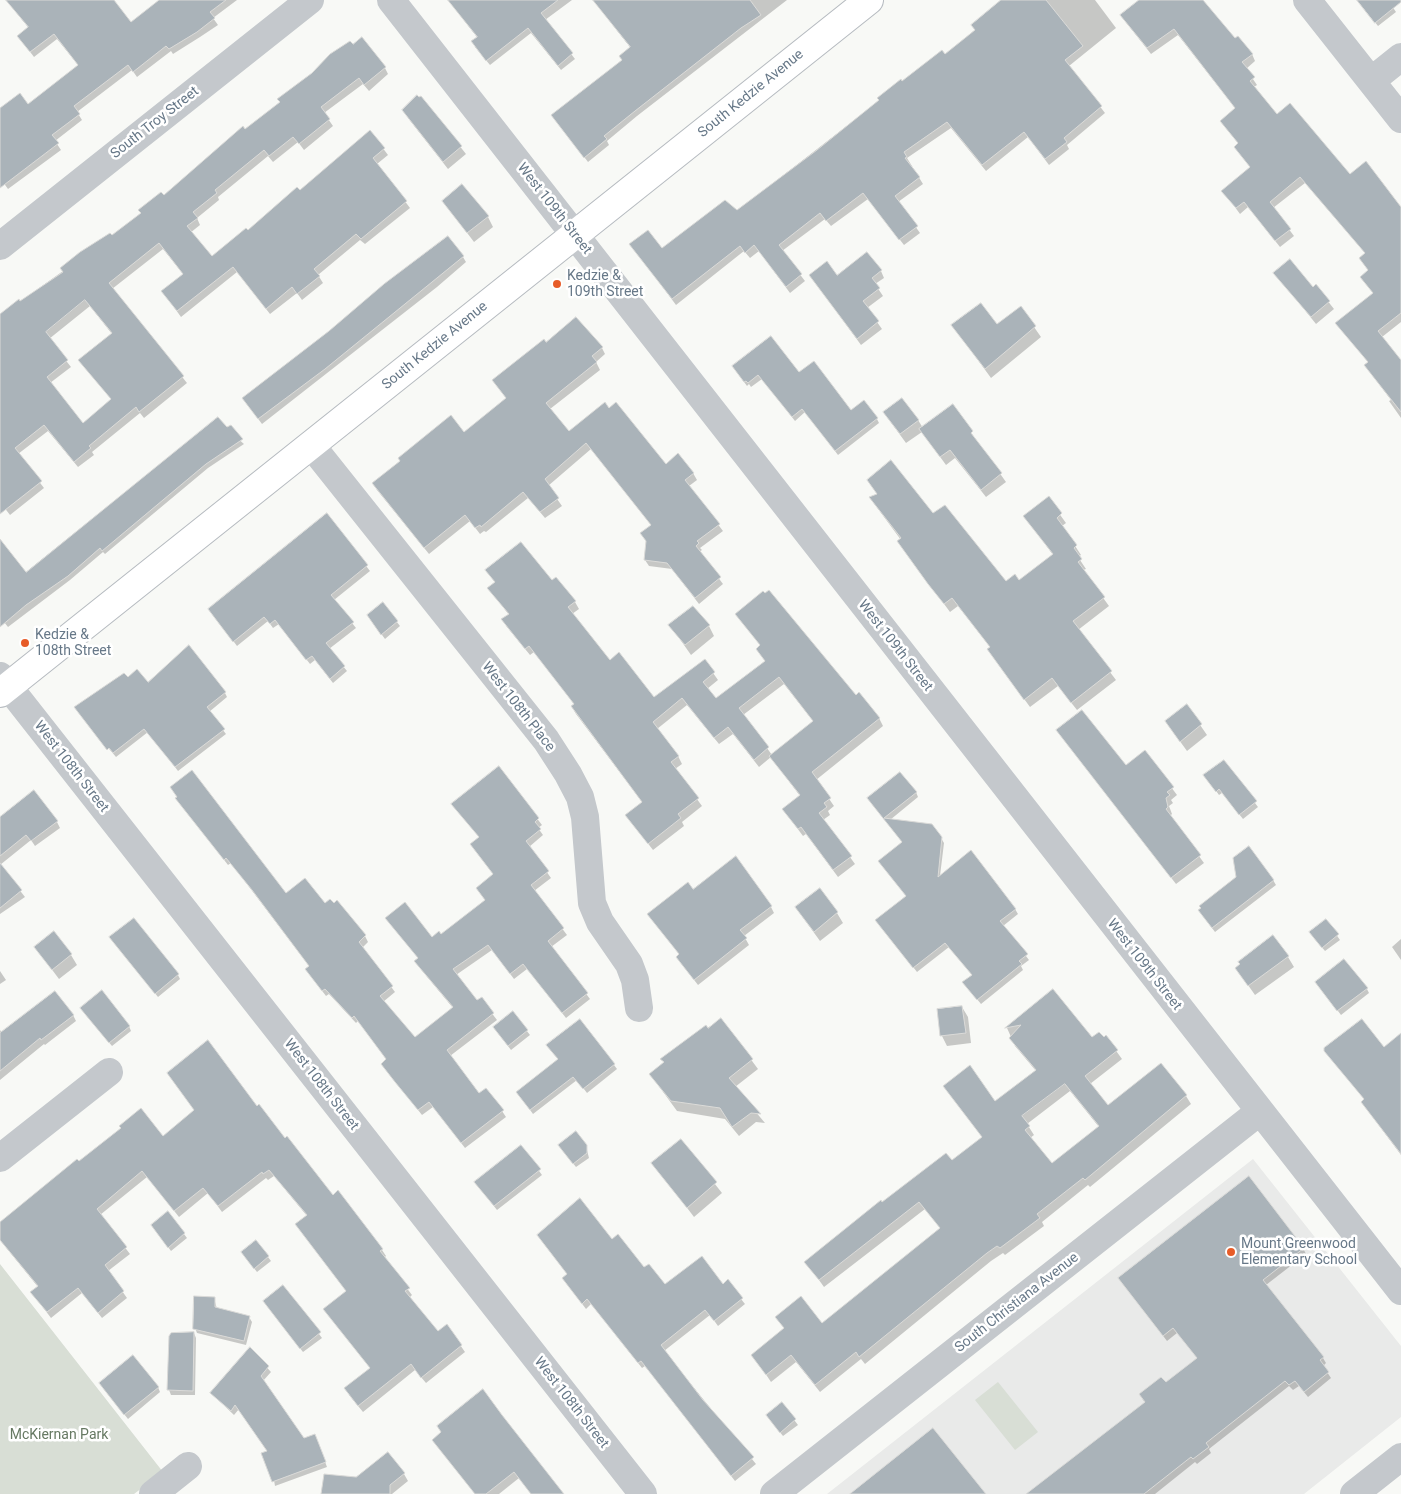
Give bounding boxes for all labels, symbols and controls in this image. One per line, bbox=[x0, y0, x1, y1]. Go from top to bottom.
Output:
street label: South Kedzie Avenue bbox=[695, 46, 807, 142]
street label: South Troy Street bbox=[108, 83, 202, 163]
street label: West 109th Street bbox=[513, 160, 595, 258]
place label: Kedzie & 109th Street bbox=[567, 268, 643, 300]
marker: Kedzie & 109th Street bbox=[551, 278, 563, 290]
street label: South Kedzie Avenue bbox=[379, 298, 491, 394]
street label: West 109th Street bbox=[854, 597, 936, 695]
place label: Kedzie & 108th Street bbox=[35, 627, 111, 660]
marker: Kedzie & 108th Street bbox=[19, 637, 31, 649]
street label: West 108th Place bbox=[478, 659, 558, 755]
street label: West 108th Street bbox=[30, 718, 112, 816]
street label: West 109th Street bbox=[1103, 916, 1185, 1014]
street label: West 108th Street bbox=[280, 1036, 362, 1134]
place label: Mount Greenwood Elementary School bbox=[1241, 1236, 1357, 1268]
marker: Mount Greenwood Elementary School bbox=[1225, 1246, 1237, 1258]
street label: South Christiana Avenue bbox=[952, 1250, 1082, 1356]
street label: West 108th Street bbox=[530, 1354, 612, 1452]
park label: McKiernan Park bbox=[10, 1427, 108, 1443]

